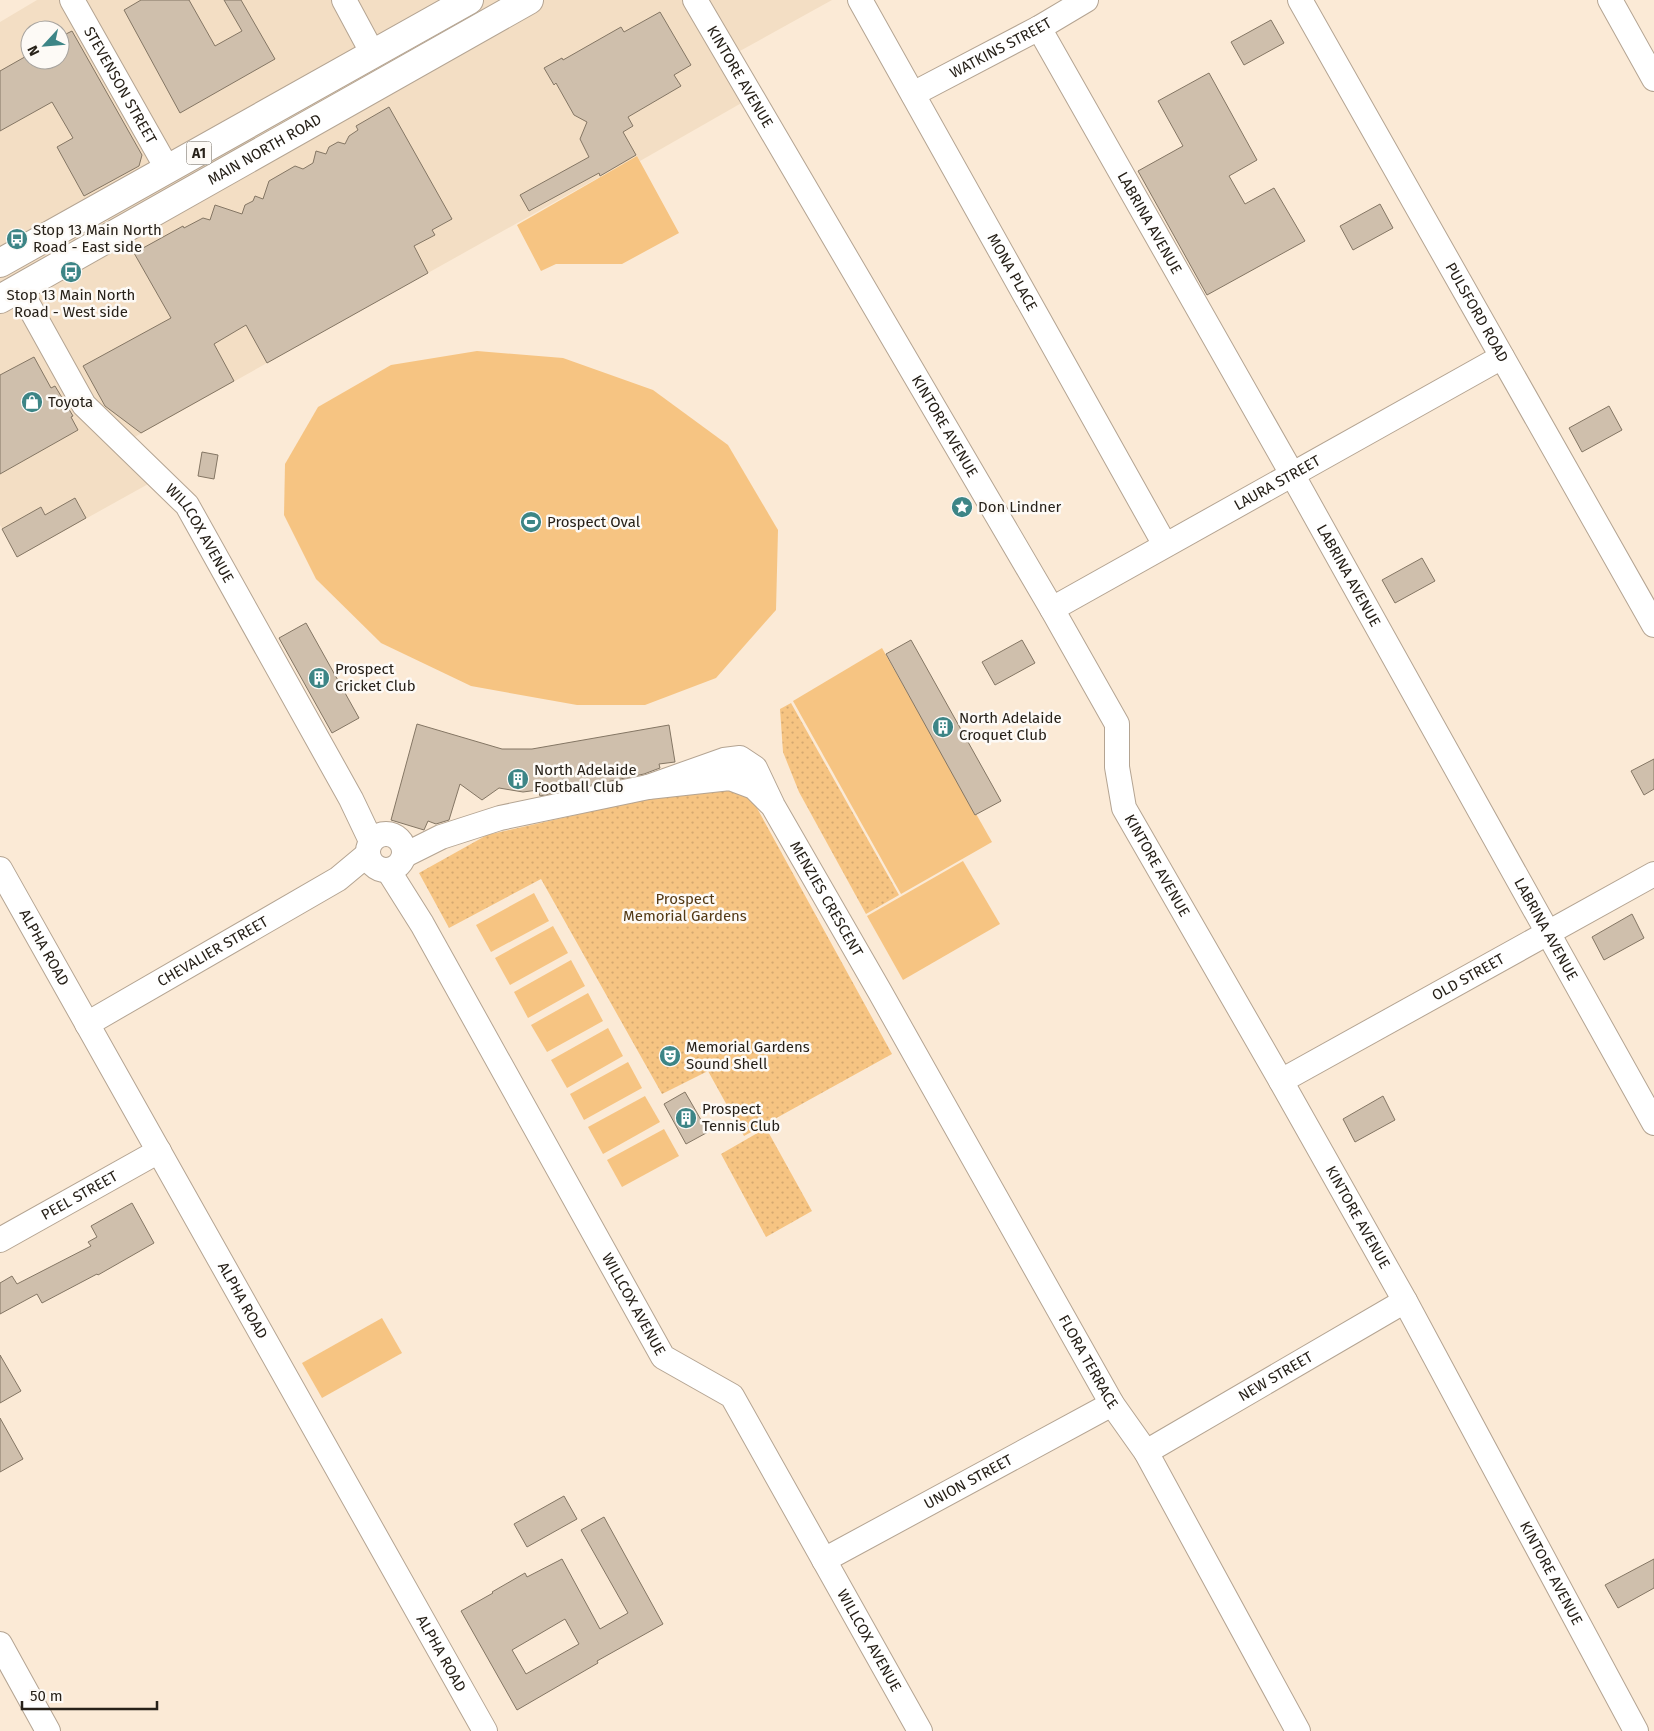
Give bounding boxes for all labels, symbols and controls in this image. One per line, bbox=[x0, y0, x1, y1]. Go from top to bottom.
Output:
street label: WATKINS STREET bbox=[947, 14, 1055, 82]
north arrow bbox=[20, 20, 70, 70]
street label: KINTORE AVENUE bbox=[703, 23, 777, 131]
street label: STEVENSON STREET bbox=[80, 24, 161, 147]
text: N bbox=[24, 43, 43, 58]
street label: MAIN NORTH ROAD bbox=[205, 110, 325, 189]
road number: A1 bbox=[186, 142, 212, 164]
street label: LABRINA AVENUE bbox=[1113, 169, 1186, 277]
place label: Stop 13 Main North Road - East side bbox=[33, 221, 162, 256]
bus stop icon: Stop 13 Main North Road - East side bbox=[5, 227, 29, 251]
street label: MONA PLACE bbox=[984, 230, 1041, 314]
street label: PULSFORD ROAD bbox=[1442, 259, 1512, 365]
bus stop icon: Stop 13 Main North Road - West side bbox=[59, 260, 83, 284]
place label: Stop 13 Main North Road - West side bbox=[7, 286, 135, 321]
street label: KINTORE AVENUE bbox=[908, 372, 982, 480]
shop icon: Toyota bbox=[20, 390, 44, 414]
place label: Toyota bbox=[48, 393, 93, 411]
street label: LAURA STREET bbox=[1231, 452, 1324, 514]
street label: WILLCOX AVENUE bbox=[162, 480, 238, 586]
place icon: Don Lindner bbox=[950, 495, 974, 519]
place label: Don Lindner bbox=[978, 498, 1062, 516]
sports icon: Prospect Oval bbox=[519, 510, 543, 534]
place label: Prospect Oval bbox=[547, 513, 641, 531]
street label: LABRINA AVENUE bbox=[1313, 521, 1384, 630]
place label: Prospect Cricket Club bbox=[335, 660, 416, 695]
building icon: Prospect Cricket Club bbox=[307, 666, 331, 690]
place label: North Adelaide Croquet Club bbox=[959, 709, 1062, 744]
building icon: North Adelaide Croquet Club bbox=[931, 715, 955, 739]
place label: North Adelaide Football Club bbox=[534, 761, 637, 796]
building icon: North Adelaide Football Club bbox=[506, 767, 530, 791]
street label: KINTORE AVENUE bbox=[1121, 811, 1194, 920]
street label: MENZIES CRESCENT bbox=[786, 838, 867, 960]
street label: LABRINA AVENUE bbox=[1510, 875, 1582, 984]
park label: Prospect Memorial Gardens bbox=[623, 890, 747, 925]
street label: ALPHA ROAD bbox=[15, 906, 73, 989]
street label: CHEVALIER STREET bbox=[154, 912, 271, 991]
street label: OLD STREET bbox=[1429, 950, 1508, 1004]
place label: Memorial Gardens Sound Shell bbox=[686, 1038, 810, 1073]
theatre icon: Memorial Gardens Sound Shell bbox=[658, 1044, 682, 1068]
place label: Prospect Tennis Club bbox=[702, 1100, 780, 1135]
building icon: Prospect Tennis Club bbox=[674, 1106, 698, 1130]
street label: KINTORE AVENUE bbox=[1322, 1163, 1394, 1272]
street label: PEEL STREET bbox=[38, 1167, 121, 1224]
street label: WILLCOX AVENUE bbox=[598, 1250, 669, 1359]
street label: ALPHA ROAD bbox=[214, 1259, 271, 1342]
street label: FLORA TERRACE bbox=[1055, 1312, 1122, 1413]
street label: NEW STREET bbox=[1235, 1348, 1316, 1405]
street label: UNION STREET bbox=[921, 1451, 1016, 1513]
street label: KINTORE AVENUE bbox=[1516, 1518, 1586, 1628]
street label: WILLCOX AVENUE bbox=[833, 1586, 905, 1695]
street label: ALPHA ROAD bbox=[413, 1612, 470, 1695]
scale bar bbox=[22, 1678, 158, 1710]
text: 50 m bbox=[30, 1687, 63, 1705]

